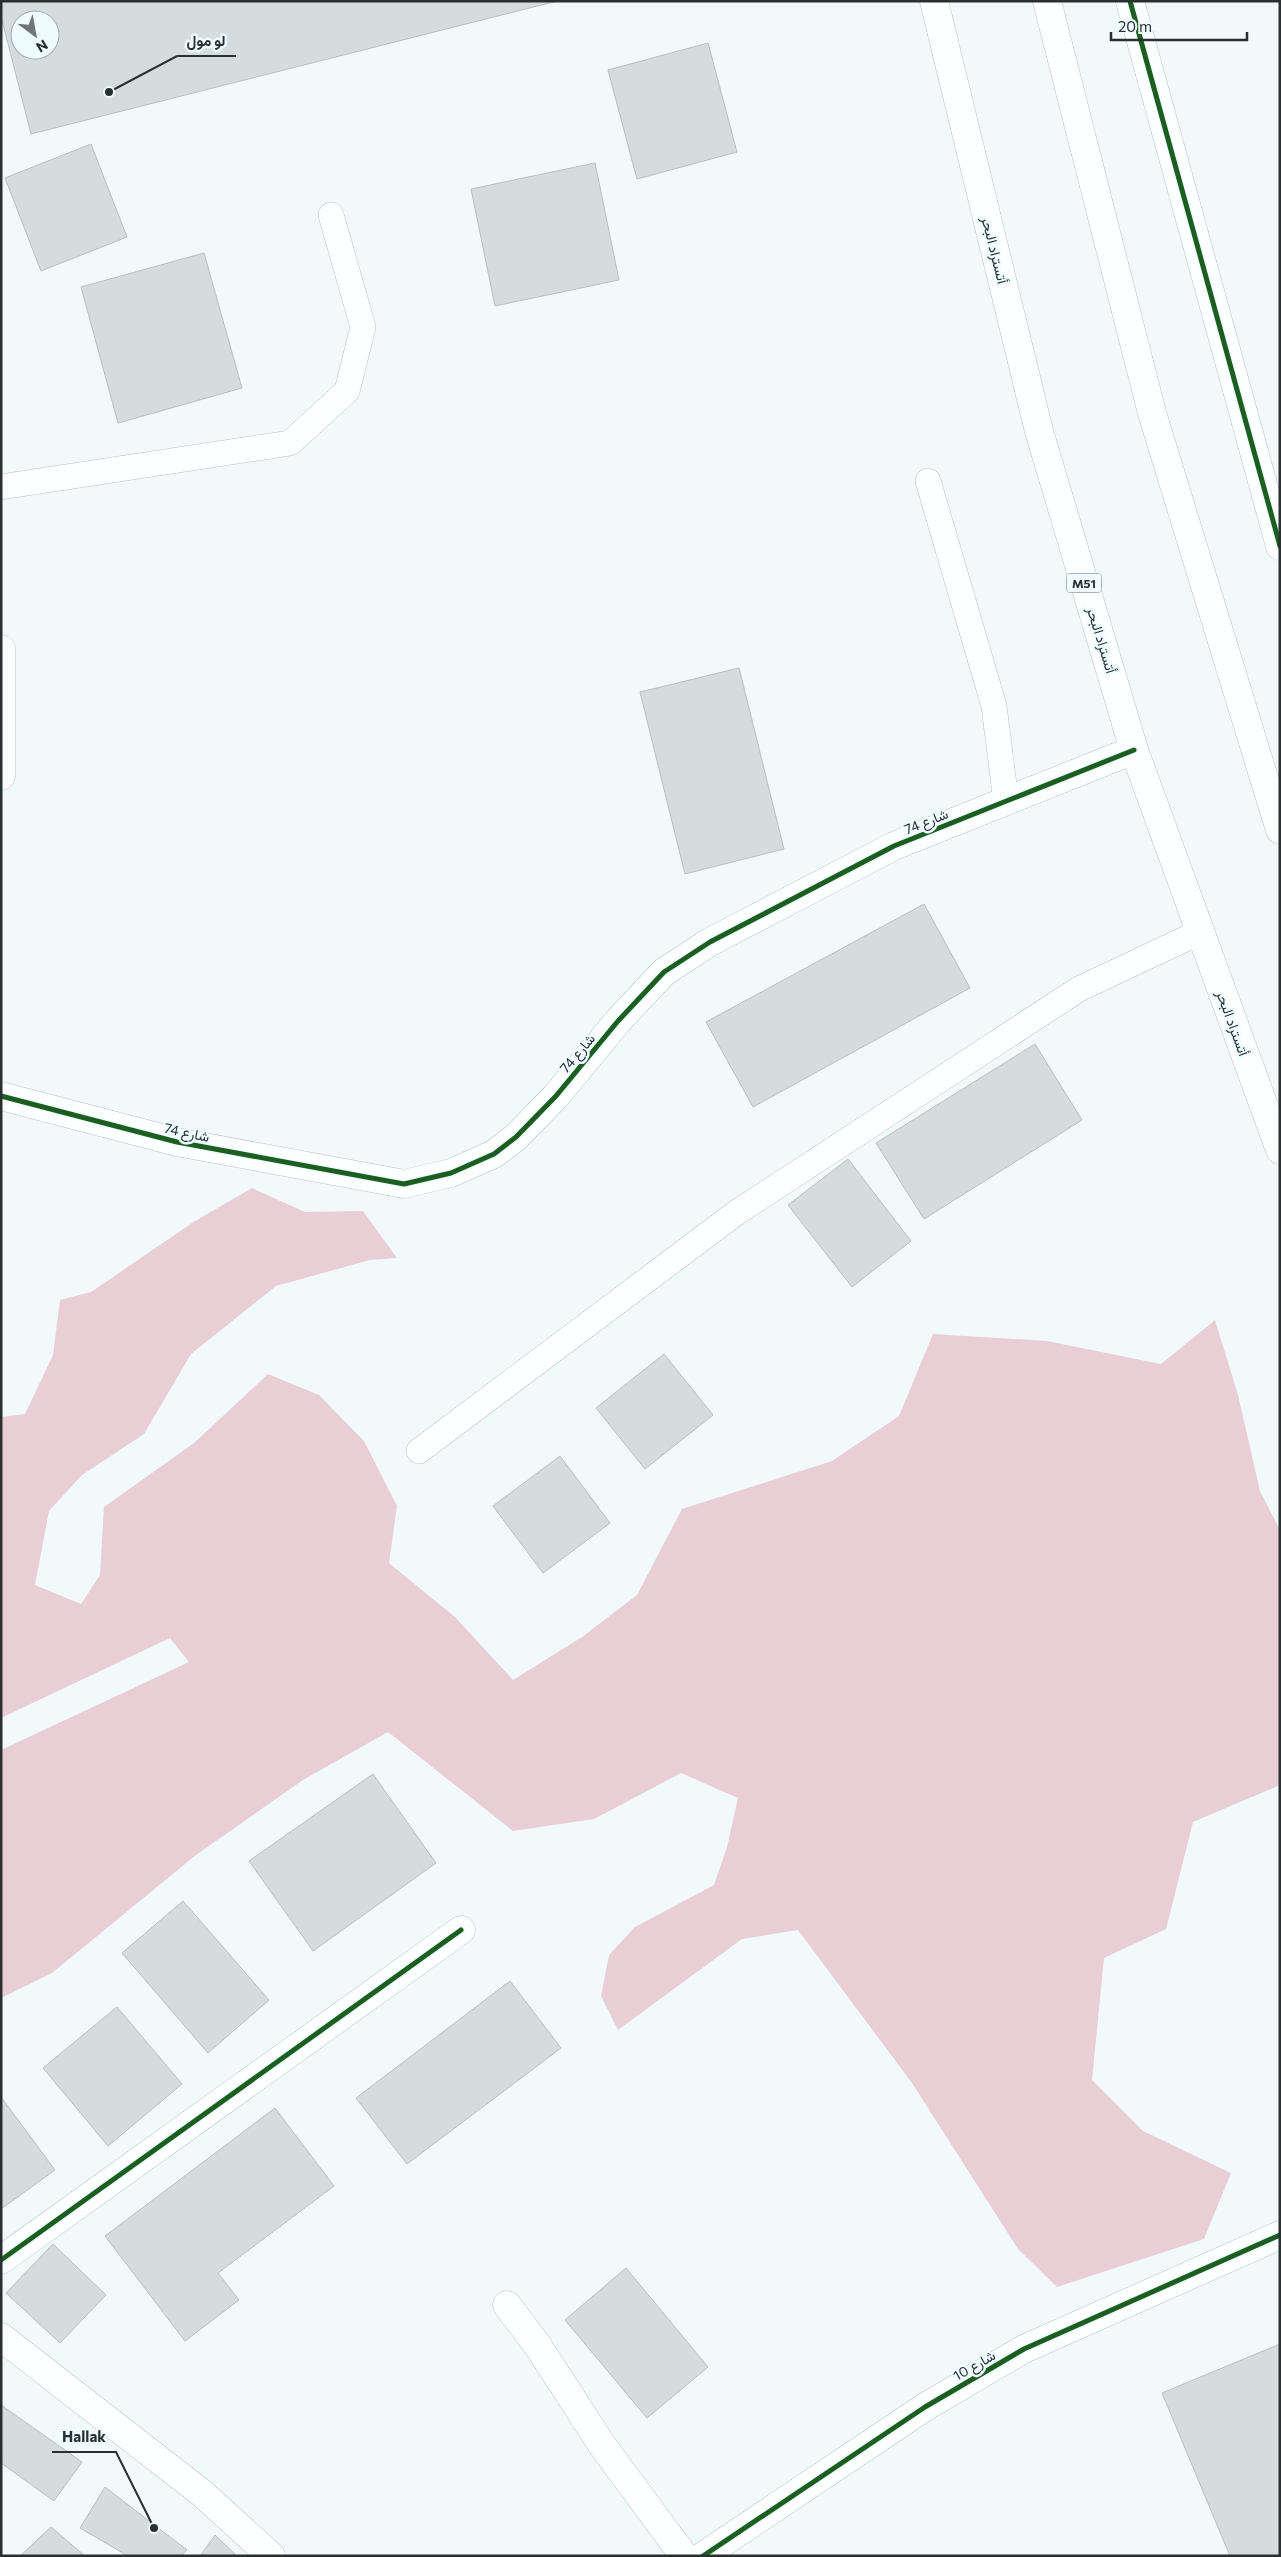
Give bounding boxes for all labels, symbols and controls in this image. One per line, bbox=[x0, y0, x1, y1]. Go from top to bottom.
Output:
north arrow bbox=[10, 10, 60, 60]
scale bar bbox=[1111, 10, 1247, 42]
text: 20 m bbox=[1118, 17, 1152, 35]
callout: لو مول bbox=[177, 26, 236, 56]
text: لو مول bbox=[186, 31, 226, 50]
text: N bbox=[33, 36, 51, 56]
street label: أتستراد البحر bbox=[977, 214, 1012, 286]
road number: M51 bbox=[1066, 574, 1102, 592]
street label: أتستراد البحر bbox=[1083, 604, 1120, 676]
street label: شارع 74 bbox=[902, 805, 952, 840]
street label: أتستراد البحر bbox=[1212, 987, 1253, 1058]
street label: شارع 74 bbox=[556, 1030, 601, 1078]
street label: شارع 74 bbox=[162, 1119, 211, 1148]
street label: شارع 10 bbox=[950, 2346, 1000, 2386]
callout: Hallak bbox=[52, 2422, 116, 2452]
text: Hallak bbox=[62, 2427, 106, 2445]

